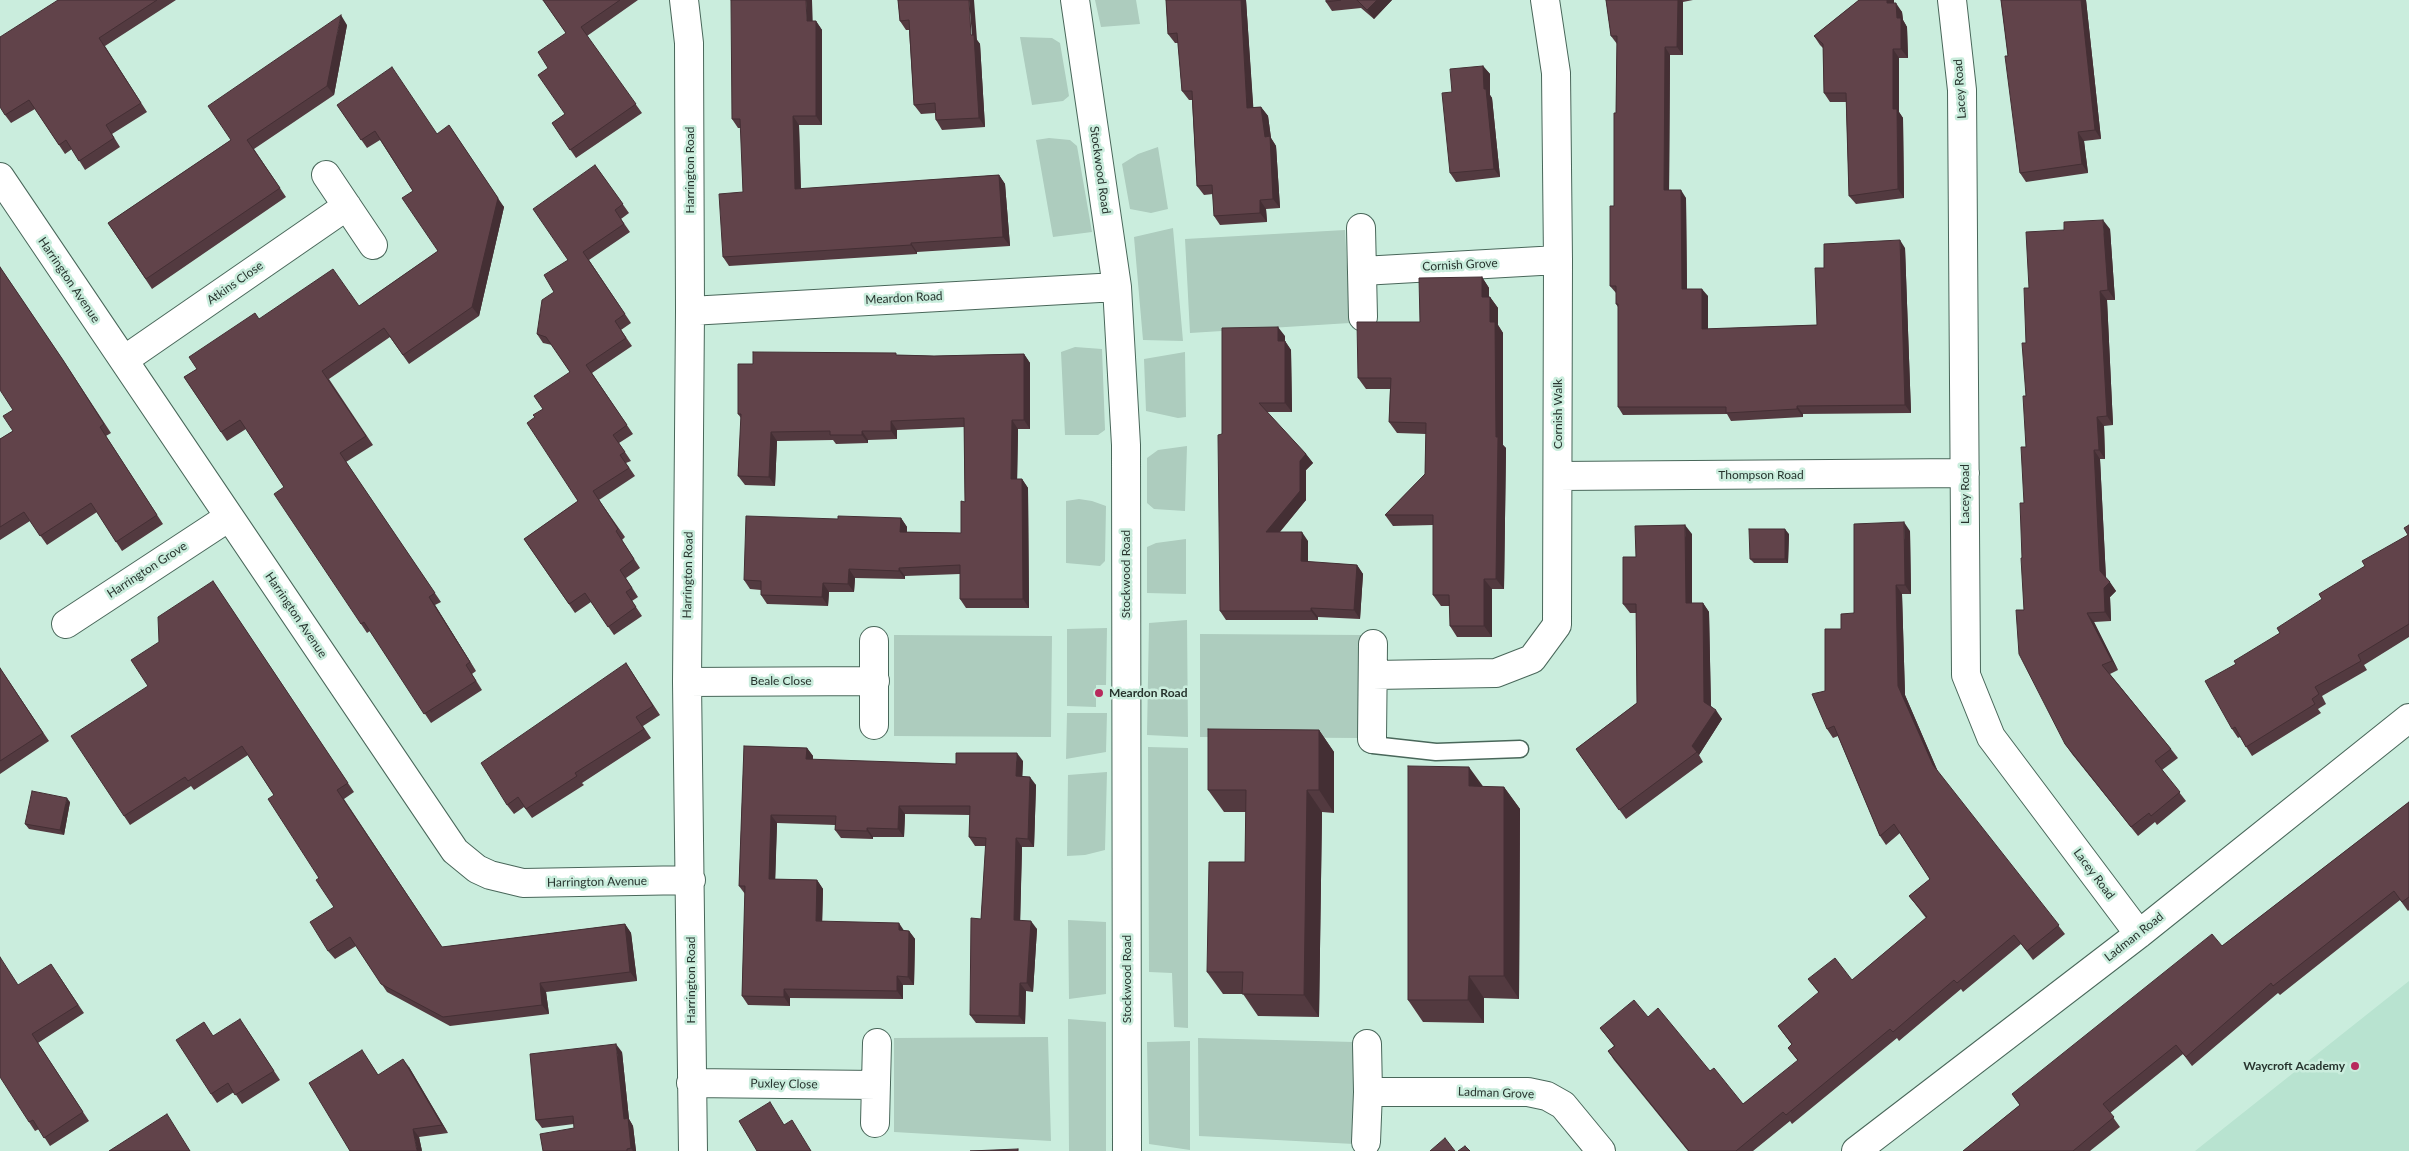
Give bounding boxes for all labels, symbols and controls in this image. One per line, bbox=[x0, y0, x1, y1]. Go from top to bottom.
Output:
street label: Lacey Road bbox=[1951, 59, 1969, 119]
street label: Stockwood Road bbox=[1087, 125, 1113, 215]
street label: Harrington Road bbox=[683, 127, 697, 213]
street label: Harrington Avenue bbox=[35, 234, 103, 326]
street label: Cornish Grove bbox=[1422, 256, 1498, 274]
street label: Atkins Close bbox=[204, 258, 266, 308]
street label: Meardon Road bbox=[865, 289, 943, 307]
street label: Cornish Walk bbox=[1551, 379, 1565, 449]
street label: Lacey Road bbox=[1958, 464, 1972, 524]
street label: Thompson Road bbox=[1718, 468, 1804, 482]
street label: Stockwood Road bbox=[1119, 530, 1133, 618]
street label: Harrington Road bbox=[680, 531, 696, 619]
street label: Harrington Grove bbox=[104, 539, 190, 601]
street label: Harrington Avenue bbox=[262, 569, 330, 661]
street label: Beale Close bbox=[750, 674, 812, 688]
place label: Meardon Road bbox=[1109, 686, 1187, 700]
marker: Meardon Road bbox=[1093, 687, 1105, 699]
street label: Lacey Road bbox=[2070, 846, 2118, 902]
street label: Harrington Avenue bbox=[547, 874, 647, 890]
street label: Ladman Road bbox=[2102, 909, 2166, 965]
street label: Stockwood Road bbox=[1120, 935, 1134, 1023]
street label: Harrington Road bbox=[684, 937, 698, 1023]
place label: Waycroft Academy bbox=[2243, 1059, 2345, 1073]
marker: Waycroft Academy bbox=[2349, 1060, 2361, 1072]
street label: Puxley Close bbox=[750, 1076, 818, 1092]
street label: Ladman Grove bbox=[1458, 1084, 1534, 1102]

